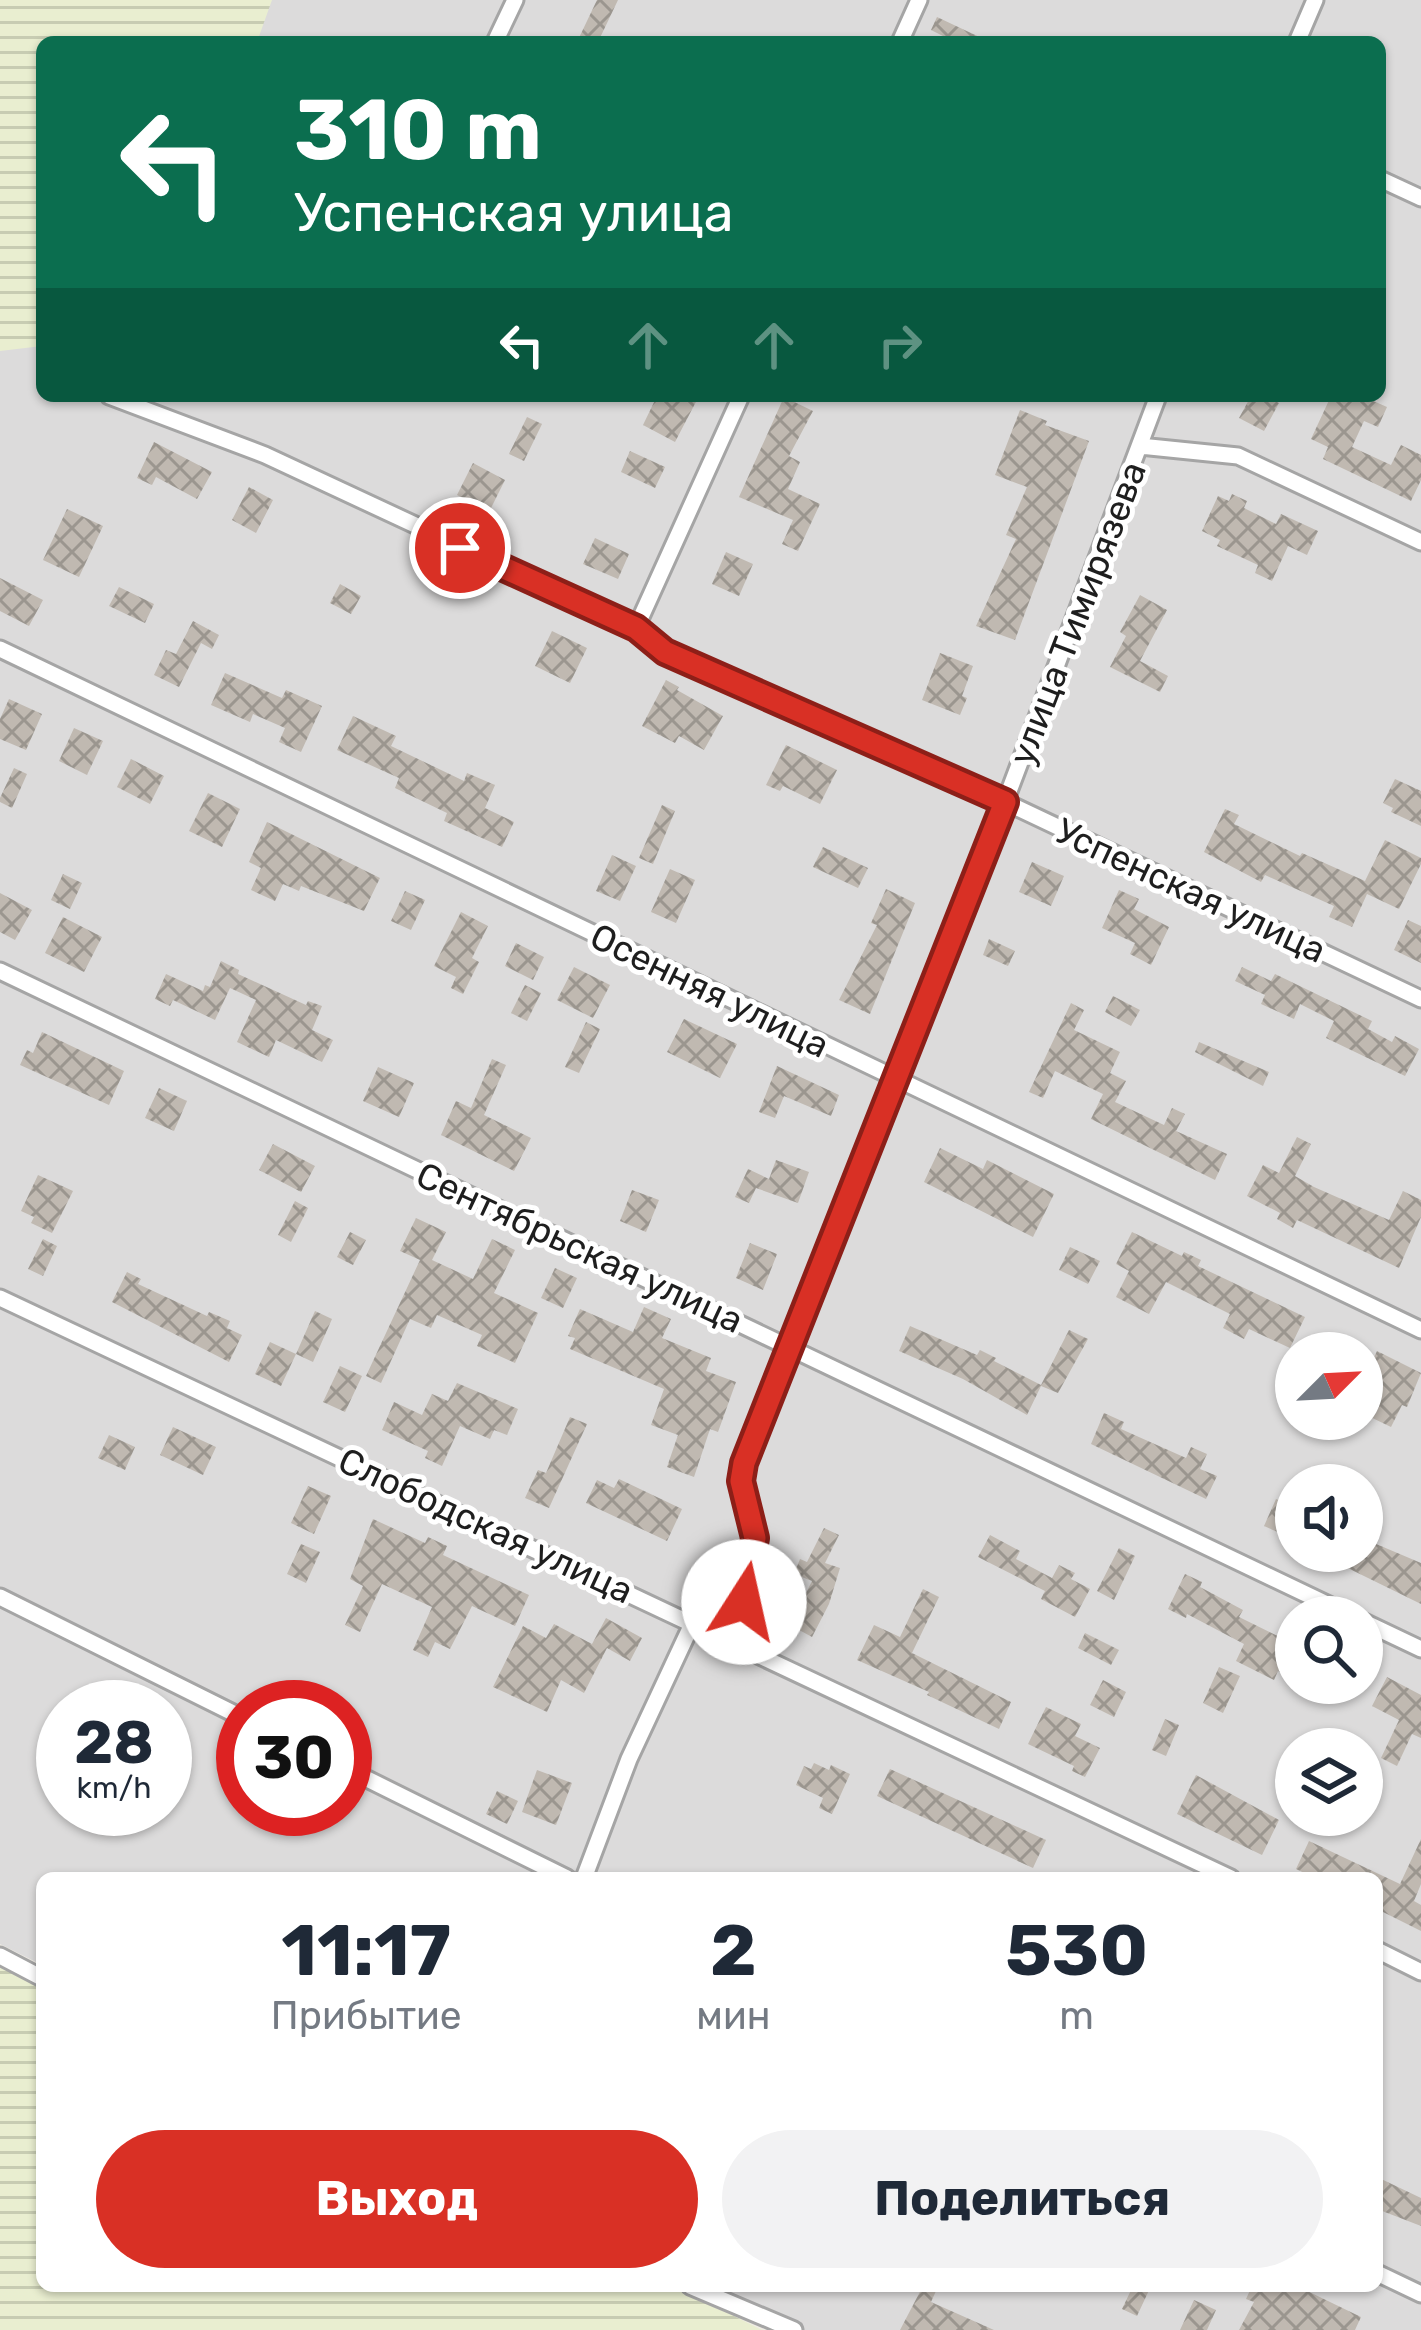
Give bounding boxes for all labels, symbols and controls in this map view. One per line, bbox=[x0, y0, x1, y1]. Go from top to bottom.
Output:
text: 310 m bbox=[294, 80, 542, 180]
icon: left bbox=[96, 84, 252, 240]
text: Успенская улица bbox=[294, 181, 734, 245]
icon: left bbox=[489, 312, 555, 378]
icon: ahead bbox=[615, 312, 681, 378]
icon: ahead bbox=[741, 312, 807, 378]
icon: right bbox=[867, 312, 933, 378]
street label: улица Тимирязева bbox=[1000, 455, 1155, 771]
pin bbox=[409, 497, 511, 599]
icon: arrive bbox=[427, 515, 493, 581]
street label: Успенская улица bbox=[1049, 809, 1333, 972]
street label: Осенняя улица bbox=[584, 914, 836, 1067]
street label: Сентябрьская улица bbox=[410, 1153, 750, 1342]
north arrow bbox=[1275, 1332, 1383, 1440]
map controls bbox=[1275, 1332, 1383, 1836]
street label: Слободская улица bbox=[332, 1438, 640, 1613]
button: sound bbox=[1275, 1464, 1383, 1572]
position arrow bbox=[681, 1539, 807, 1665]
button: search bbox=[1275, 1596, 1383, 1704]
speed limit sign: 30 bbox=[216, 1680, 372, 1836]
text: 28 bbox=[74, 1707, 154, 1778]
button: layers bbox=[1275, 1728, 1383, 1836]
text: km/h bbox=[77, 1770, 151, 1806]
text: 11:17 bbox=[281, 1908, 451, 1993]
text: 2 bbox=[710, 1908, 757, 1993]
text: 530 bbox=[1005, 1908, 1148, 1993]
text: Прибытие bbox=[271, 1993, 461, 2039]
text: мин bbox=[696, 1993, 770, 2039]
text: m bbox=[1059, 1993, 1094, 2039]
button: Выход bbox=[96, 2130, 698, 2268]
button: Поделиться bbox=[722, 2130, 1323, 2268]

